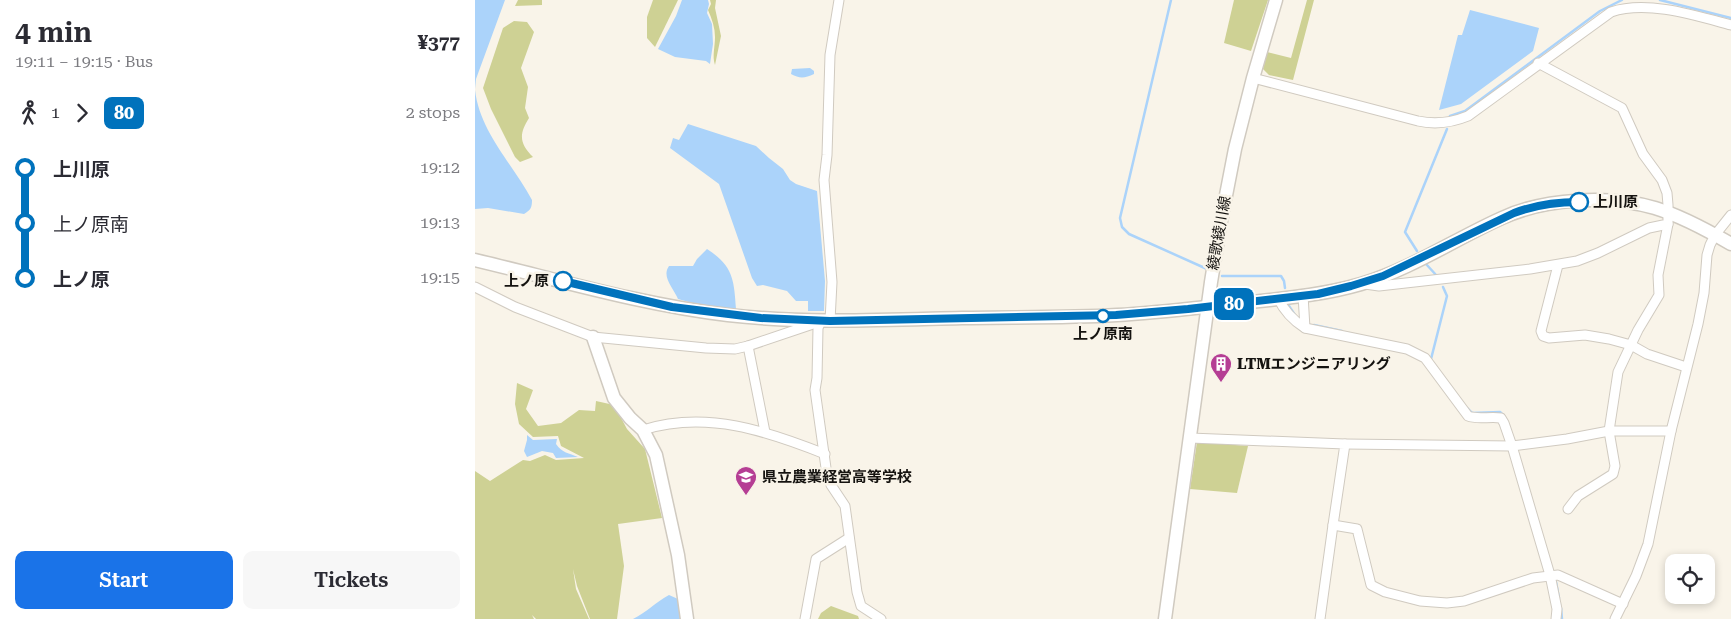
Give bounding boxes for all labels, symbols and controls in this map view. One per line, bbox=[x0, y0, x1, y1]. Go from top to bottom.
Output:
text: 4 min bbox=[15, 16, 92, 49]
text: ¥377 bbox=[417, 31, 460, 54]
text: 19:11 – 19:15 · Bus bbox=[15, 52, 153, 71]
icon: walk bbox=[15, 99, 43, 127]
icon: forward bbox=[68, 99, 96, 127]
text: 80 bbox=[114, 102, 134, 123]
text: 1 bbox=[51, 103, 60, 122]
text: 2 stops bbox=[406, 103, 460, 122]
text: 上川原 bbox=[53, 158, 110, 181]
text: 19:12 bbox=[420, 158, 460, 177]
marker: 上川原 bbox=[1569, 192, 1589, 212]
place label: 上川原 bbox=[1593, 193, 1638, 211]
street label: 綾歌綾川線 bbox=[1204, 194, 1234, 272]
text: 上ノ原南 bbox=[53, 213, 129, 236]
text: 19:13 bbox=[420, 213, 460, 232]
text: 上ノ原 bbox=[53, 268, 110, 291]
text: 19:15 bbox=[420, 268, 460, 287]
marker: 上ノ原 bbox=[553, 271, 573, 291]
place label: 上ノ原 bbox=[504, 272, 549, 290]
line badge: 80 bbox=[1211, 288, 1257, 320]
text: 80 bbox=[1224, 293, 1244, 314]
marker: 上ノ原南 bbox=[1096, 309, 1110, 323]
place label: 上ノ原南 bbox=[1073, 325, 1133, 343]
building icon: LTMエンジニアリング bbox=[1209, 352, 1233, 383]
place label: LTMエンジニアリング bbox=[1237, 355, 1391, 373]
school or university icon: 県立農業経営高等学校 bbox=[734, 465, 758, 496]
place label: 県立農業経営高等学校 bbox=[762, 468, 912, 486]
button: Start bbox=[15, 551, 233, 609]
button: Tickets bbox=[243, 551, 460, 609]
map controls bbox=[1665, 554, 1715, 604]
button: locate bbox=[1665, 554, 1715, 604]

